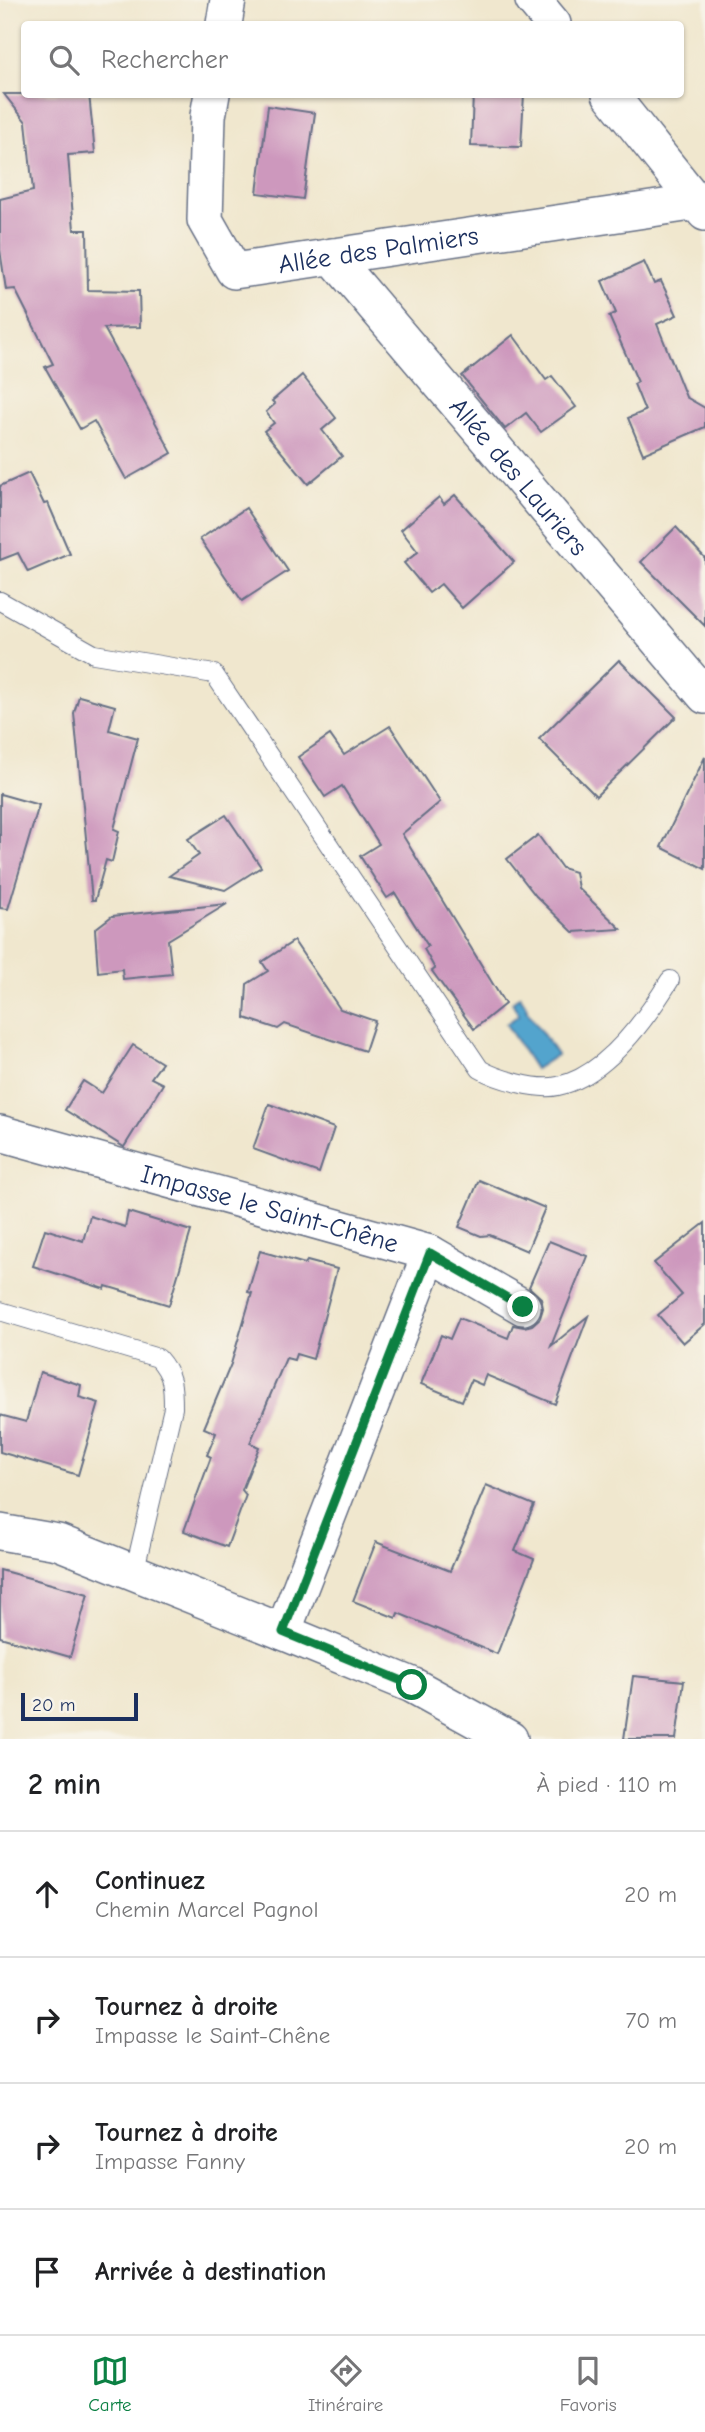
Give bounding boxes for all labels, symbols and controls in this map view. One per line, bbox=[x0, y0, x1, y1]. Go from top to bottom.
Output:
search box bbox=[21, 21, 684, 98]
icon: search bbox=[45, 41, 83, 79]
text: Rechercher bbox=[101, 45, 228, 75]
street label: Allée des Palmiers bbox=[276, 221, 480, 280]
street label: Allée des Lauriers bbox=[443, 392, 593, 562]
street label: Impasse le Saint-Chêne bbox=[137, 1159, 402, 1259]
route end bbox=[507, 1291, 538, 1322]
route start bbox=[396, 1669, 427, 1700]
scale bar bbox=[21, 1690, 138, 1722]
text: 20 m bbox=[32, 1694, 76, 1716]
text: 2 min bbox=[28, 1767, 101, 1802]
text: À pied · 110 m bbox=[536, 1771, 677, 1798]
text: Continuez bbox=[95, 1866, 205, 1896]
icon: ahead bbox=[28, 1875, 66, 1913]
text: 20 m bbox=[624, 1881, 677, 1908]
text: Chemin Marcel Pagnol bbox=[95, 1896, 318, 1923]
text: Tournez à droite bbox=[95, 1992, 278, 2022]
icon: right bbox=[28, 2001, 66, 2039]
text: 70 m bbox=[625, 2007, 677, 2034]
text: Impasse le Saint-Chêne bbox=[95, 2022, 330, 2049]
text: Tournez à droite bbox=[95, 2118, 278, 2148]
icon: right bbox=[28, 2127, 66, 2165]
text: 20 m bbox=[624, 2133, 677, 2160]
text: Impasse Fanny bbox=[95, 2148, 245, 2175]
icon: arrive bbox=[28, 2253, 66, 2291]
text: Arrivée à destination bbox=[95, 2257, 326, 2287]
tab: Carte bbox=[88, 2352, 132, 2416]
tab: Itinéraire bbox=[308, 2352, 383, 2416]
tab: Favoris bbox=[560, 2352, 617, 2416]

